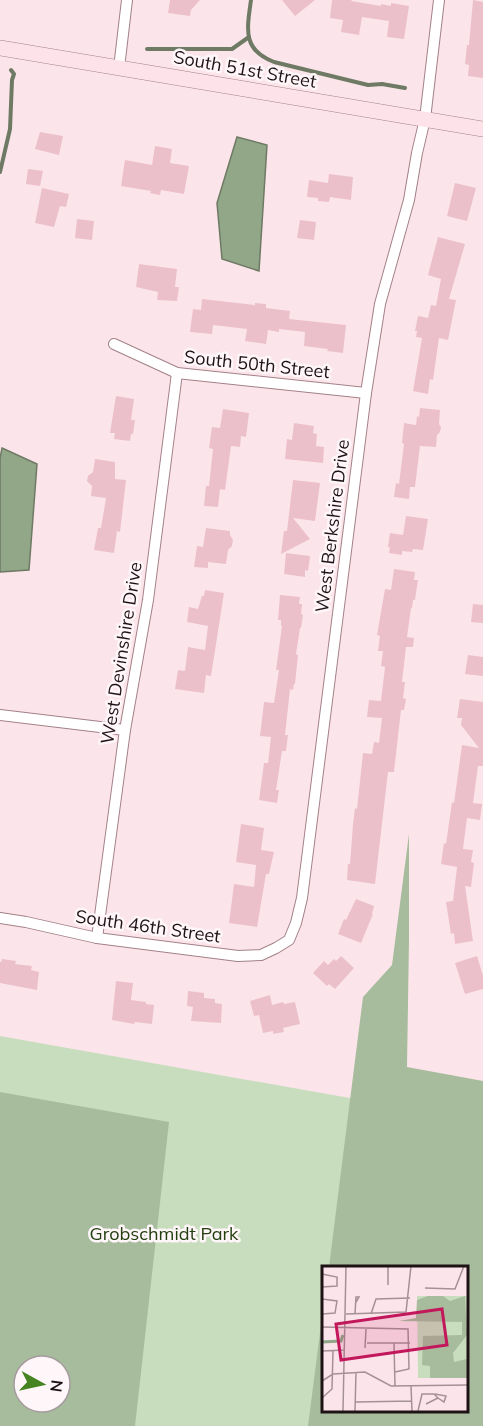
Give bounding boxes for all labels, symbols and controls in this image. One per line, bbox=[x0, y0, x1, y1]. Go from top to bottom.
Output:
street label: South 51st Street bbox=[172, 45, 318, 93]
street label: South 50th Street bbox=[183, 345, 331, 383]
street label: West Berkshire Drive bbox=[310, 438, 354, 614]
street label: West Devinshire Drive bbox=[95, 560, 147, 746]
street label: South 46th Street bbox=[74, 904, 222, 948]
park label: Grobschmidt Park bbox=[90, 1222, 239, 1245]
inset map bbox=[322, 1266, 468, 1411]
north arrow bbox=[12, 1354, 72, 1414]
text: N bbox=[46, 1379, 68, 1393]

